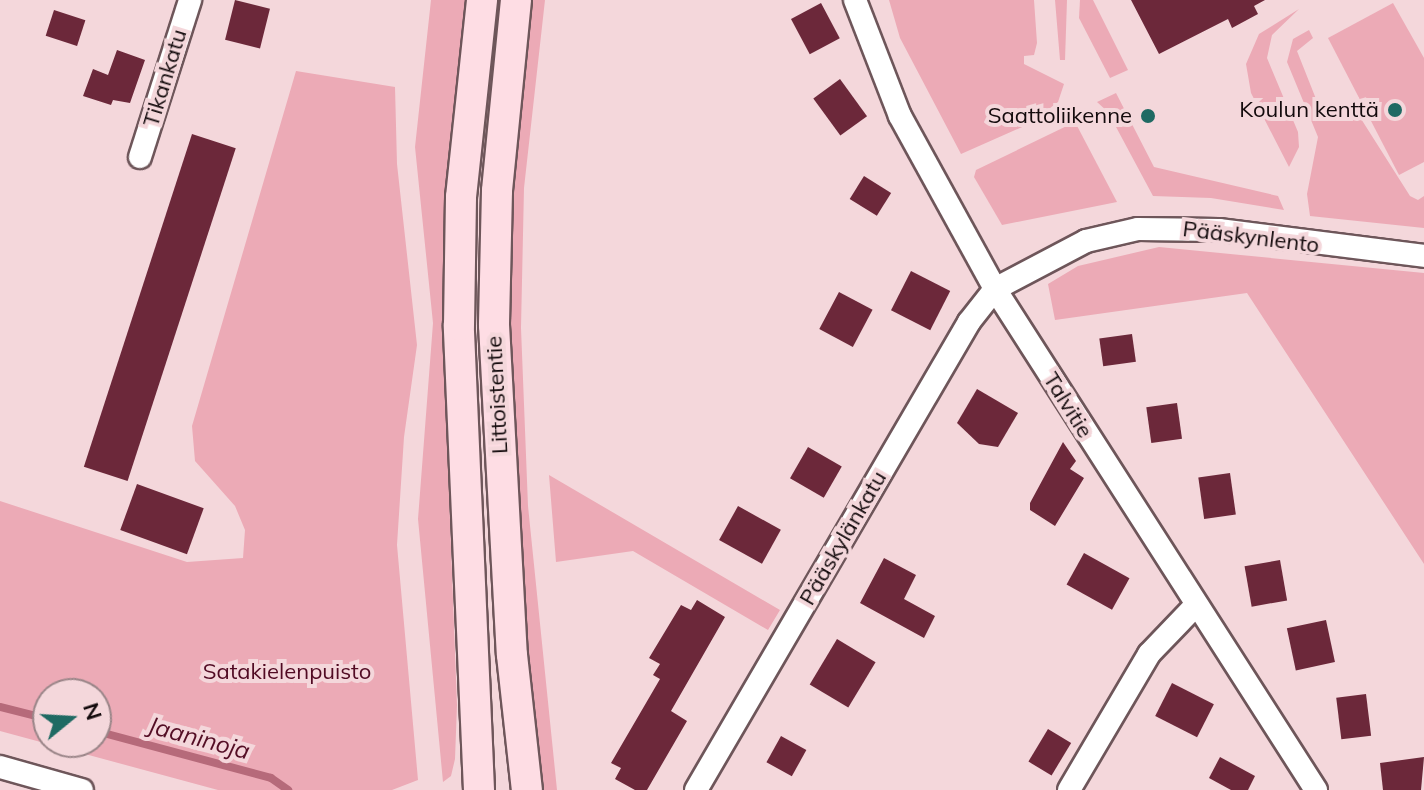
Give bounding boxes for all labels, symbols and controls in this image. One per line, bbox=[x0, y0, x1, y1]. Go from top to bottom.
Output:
street label: Tikankatu bbox=[138, 26, 192, 130]
place label: Koulun kenttä bbox=[1239, 97, 1379, 123]
marker: Koulun kenttä bbox=[1386, 101, 1404, 119]
place label: Saattoliikenne bbox=[988, 103, 1132, 129]
marker: Saattoliikenne bbox=[1139, 107, 1157, 125]
street label: Pääskynlento bbox=[1181, 216, 1321, 258]
street label: Littoistentie bbox=[481, 335, 513, 455]
street label: Talvitie bbox=[1038, 368, 1098, 442]
street label: Pääskylänkatu bbox=[794, 466, 892, 610]
park label: Satakielenpuisto bbox=[203, 659, 371, 685]
north arrow bbox=[32, 678, 112, 758]
text: N bbox=[77, 699, 109, 723]
water label: Jaaninoja bbox=[145, 711, 253, 765]

